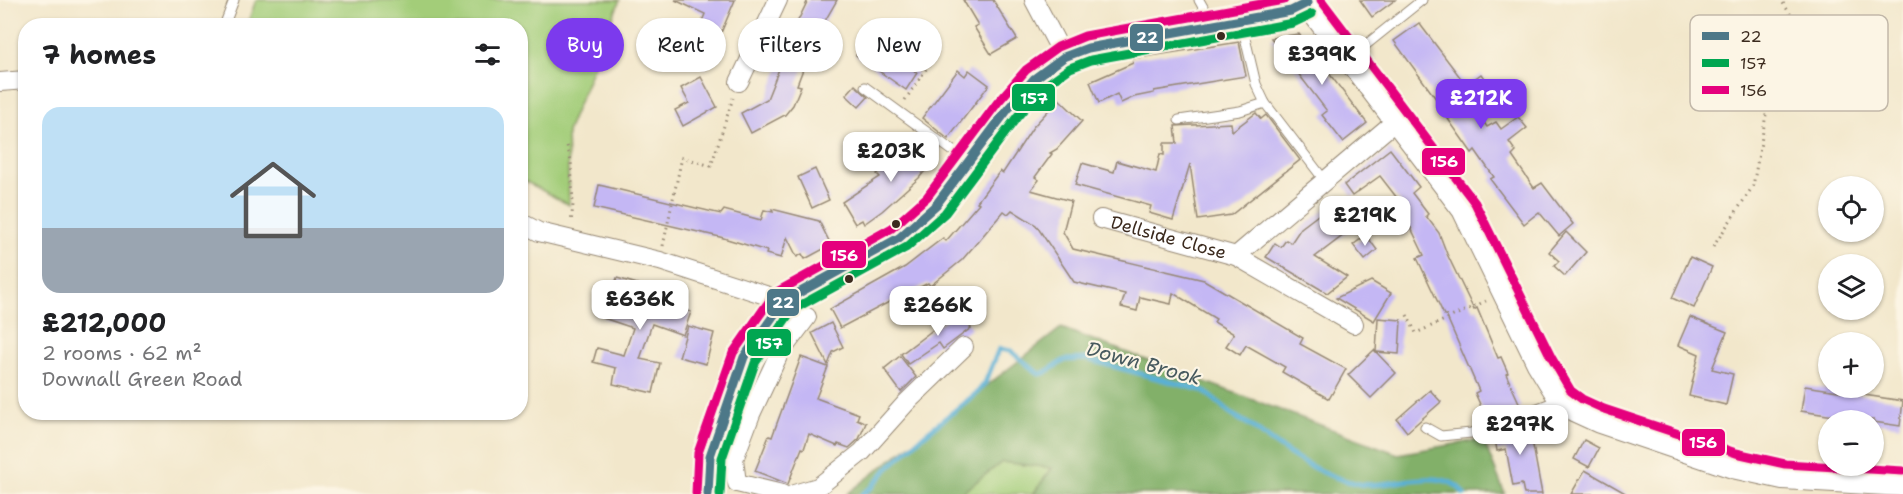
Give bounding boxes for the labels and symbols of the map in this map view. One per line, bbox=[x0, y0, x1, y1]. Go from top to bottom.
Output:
legend bbox=[1690, 15, 1888, 111]
line badge: 22 bbox=[1129, 23, 1164, 52]
text: 22 bbox=[1740, 26, 1762, 47]
text: 22 bbox=[1136, 27, 1158, 48]
unlabelled marker bbox=[1215, 30, 1227, 42]
pin: £399K bbox=[1280, 35, 1364, 86]
text: 157 bbox=[1740, 53, 1767, 74]
pin: £212K bbox=[1439, 79, 1523, 130]
text: 156 bbox=[1740, 80, 1767, 101]
line badge: 157 bbox=[1011, 83, 1056, 112]
text: 157 bbox=[1020, 88, 1048, 109]
pin: £203K bbox=[849, 132, 933, 183]
line badge: 156 bbox=[1421, 147, 1466, 176]
text: 156 bbox=[1430, 151, 1458, 172]
pin: £219K bbox=[1323, 196, 1407, 247]
street label: Dellside Close bbox=[1108, 210, 1229, 265]
unlabelled marker bbox=[890, 218, 902, 230]
line badge: 156 bbox=[821, 240, 867, 269]
text: 156 bbox=[830, 245, 858, 266]
unlabelled marker bbox=[843, 273, 855, 285]
pin: £636K bbox=[598, 280, 682, 331]
pin: £266K bbox=[896, 286, 980, 337]
line badge: 22 bbox=[766, 288, 800, 317]
text: 22 bbox=[772, 292, 794, 313]
line badge: 157 bbox=[746, 328, 792, 357]
text: 157 bbox=[755, 333, 783, 354]
water label: Down Brook bbox=[1084, 335, 1205, 391]
pin: £297K bbox=[1478, 405, 1562, 456]
line badge: 156 bbox=[1681, 428, 1726, 457]
text: 156 bbox=[1689, 432, 1717, 453]

